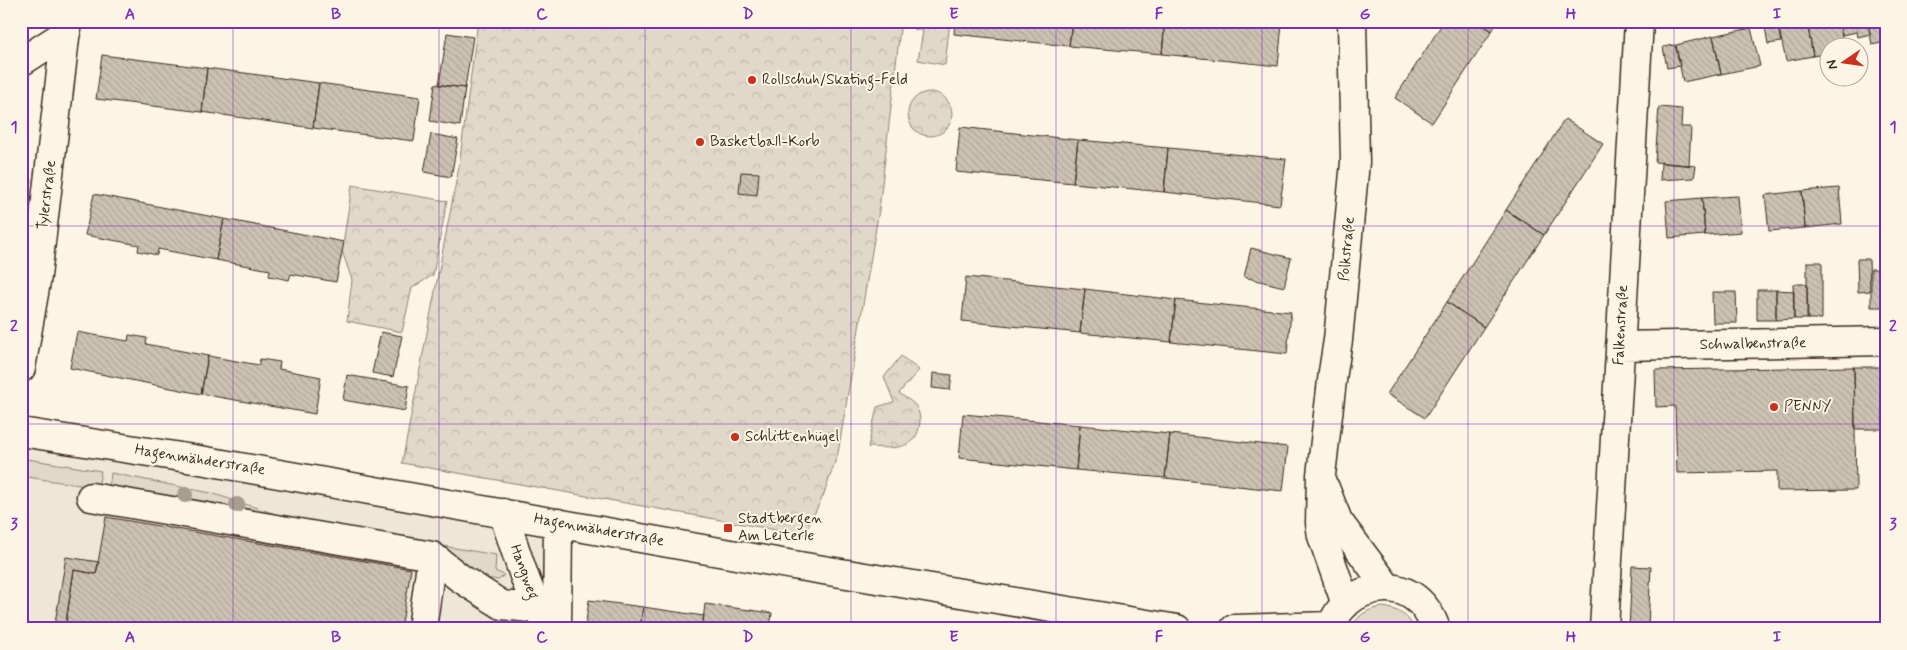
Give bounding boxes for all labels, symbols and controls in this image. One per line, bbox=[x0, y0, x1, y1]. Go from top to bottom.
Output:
text: A bbox=[125, 4, 135, 25]
text: B bbox=[331, 4, 341, 25]
text: C bbox=[536, 4, 548, 25]
text: D bbox=[742, 4, 754, 25]
text: E bbox=[949, 4, 959, 25]
text: F bbox=[1155, 4, 1164, 25]
text: G bbox=[1360, 4, 1371, 25]
text: H bbox=[1566, 4, 1577, 25]
text: I bbox=[1773, 4, 1782, 25]
north arrow bbox=[1820, 38, 1870, 88]
text: N bbox=[1822, 58, 1842, 71]
place label: Rollschuh/Skating-Feld bbox=[762, 70, 908, 91]
marker: Rollschuh/Skating-Feld bbox=[746, 74, 758, 86]
text: 1 bbox=[10, 117, 18, 138]
text: 1 bbox=[1889, 117, 1897, 138]
place label: Basketball-Korb bbox=[710, 132, 820, 152]
marker: Basketball-Korb bbox=[694, 136, 706, 148]
street label: Tylerstraße bbox=[33, 159, 61, 231]
street label: Polkstraße bbox=[1334, 216, 1360, 282]
street label: Falkenstraße bbox=[1609, 284, 1633, 366]
text: 2 bbox=[10, 316, 18, 337]
text: 2 bbox=[1889, 316, 1897, 337]
street label: Schwalbenstraße bbox=[1699, 333, 1807, 355]
place label: PENNY bbox=[1784, 397, 1832, 417]
marker: PENNY bbox=[1768, 401, 1780, 413]
place label: Schlittenhügel bbox=[745, 427, 840, 447]
marker: Schlittenhügel bbox=[729, 431, 741, 443]
street label: Hagenmähderstraße bbox=[133, 440, 267, 481]
street label: Hagenmähderstraße bbox=[532, 509, 666, 552]
place label: Stadtbergen Am Leiterle bbox=[738, 509, 823, 546]
text: 3 bbox=[10, 514, 18, 535]
text: 3 bbox=[1889, 514, 1897, 535]
marker: Stadtbergen Am Leiterle bbox=[722, 522, 734, 534]
street label: Hangweg bbox=[504, 542, 543, 603]
text: A bbox=[125, 627, 135, 648]
text: B bbox=[331, 627, 341, 648]
text: C bbox=[536, 627, 548, 648]
text: D bbox=[742, 627, 754, 648]
text: E bbox=[949, 627, 959, 648]
text: F bbox=[1155, 627, 1164, 648]
text: G bbox=[1360, 627, 1371, 648]
text: H bbox=[1566, 627, 1577, 648]
text: I bbox=[1773, 627, 1782, 648]

